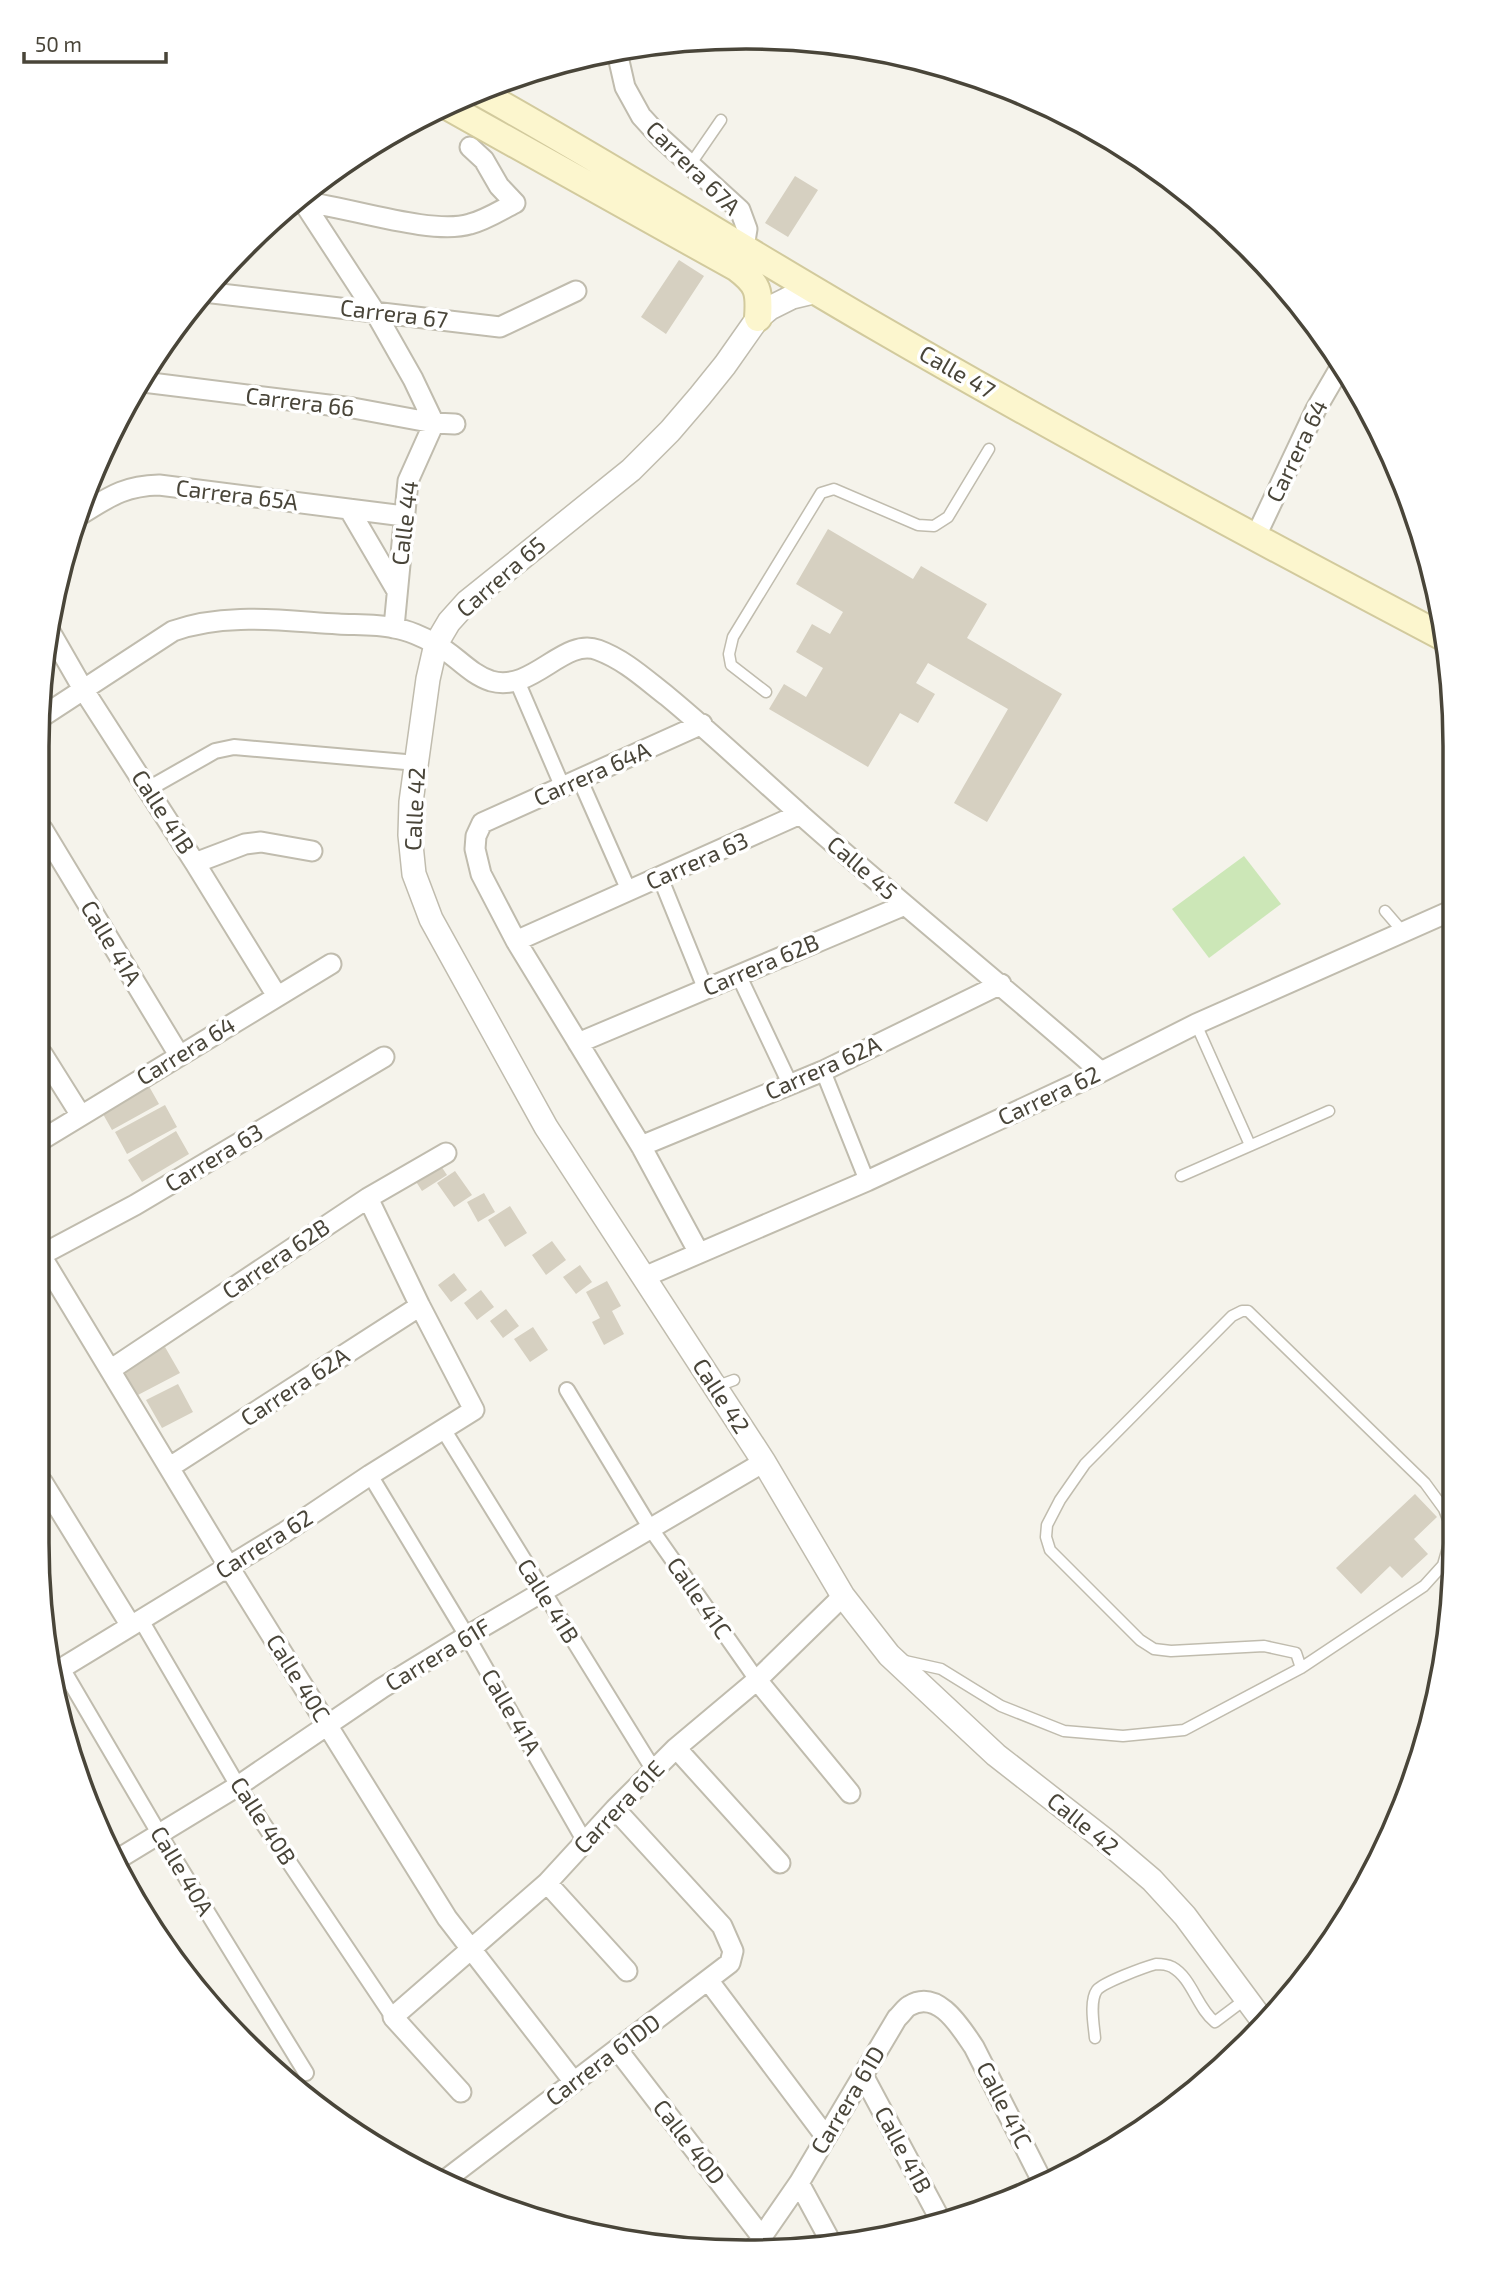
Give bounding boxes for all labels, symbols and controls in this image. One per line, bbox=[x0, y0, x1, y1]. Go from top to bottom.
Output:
scale bar bbox=[24, 21, 166, 65]
text: 50 m bbox=[35, 31, 82, 56]
street label: Carrera 67A bbox=[641, 114, 747, 221]
street label: Carrera 67 bbox=[339, 293, 450, 334]
street label: Calle 47 bbox=[915, 338, 1001, 404]
street label: Carrera 66 bbox=[244, 380, 356, 422]
street label: Carrera 64 bbox=[1259, 395, 1333, 506]
street label: Carrera 65A bbox=[174, 473, 301, 515]
street label: Calle 44 bbox=[385, 479, 423, 567]
street label: Carrera 65 bbox=[450, 530, 551, 622]
street label: Carrera 64A bbox=[529, 735, 655, 811]
street label: Calle 41B bbox=[126, 764, 201, 859]
street label: Calle 42 bbox=[398, 766, 430, 852]
street label: Carrera 63 bbox=[641, 825, 752, 895]
street label: Calle 45 bbox=[822, 829, 903, 905]
street label: Calle 41A bbox=[76, 895, 149, 991]
street label: Carrera 62B bbox=[698, 927, 823, 1001]
street label: Carrera 64 bbox=[131, 1010, 240, 1091]
street label: Carrera 62A bbox=[760, 1029, 885, 1105]
street label: Carrera 62 bbox=[993, 1059, 1104, 1131]
street label: Carrera 63 bbox=[159, 1117, 267, 1197]
street label: Carrera 62B bbox=[216, 1212, 334, 1304]
street label: Carrera 62A bbox=[235, 1340, 354, 1432]
street label: Calle 42 bbox=[687, 1353, 756, 1438]
street label: Carrera 62 bbox=[210, 1502, 317, 1584]
street label: Calle 41C bbox=[662, 1551, 738, 1644]
street label: Calle 41B bbox=[512, 1553, 586, 1648]
street label: Carrera 61F bbox=[380, 1612, 495, 1697]
street label: Calle 40C bbox=[261, 1628, 337, 1726]
street label: Calle 41A bbox=[476, 1664, 548, 1760]
street label: Carrera 61E bbox=[567, 1754, 669, 1859]
street label: Calle 40B bbox=[225, 1771, 303, 1870]
street label: Calle 42 bbox=[1042, 1786, 1125, 1861]
street label: Calle 40A bbox=[145, 1821, 221, 1921]
street label: Carrera 61DD bbox=[540, 2007, 665, 2111]
street label: Carrera 61D bbox=[804, 2041, 890, 2158]
street label: Calle 41C bbox=[971, 2057, 1039, 2152]
street label: Calle 40D bbox=[648, 2093, 732, 2189]
street label: Calle 41B bbox=[869, 2101, 938, 2198]

